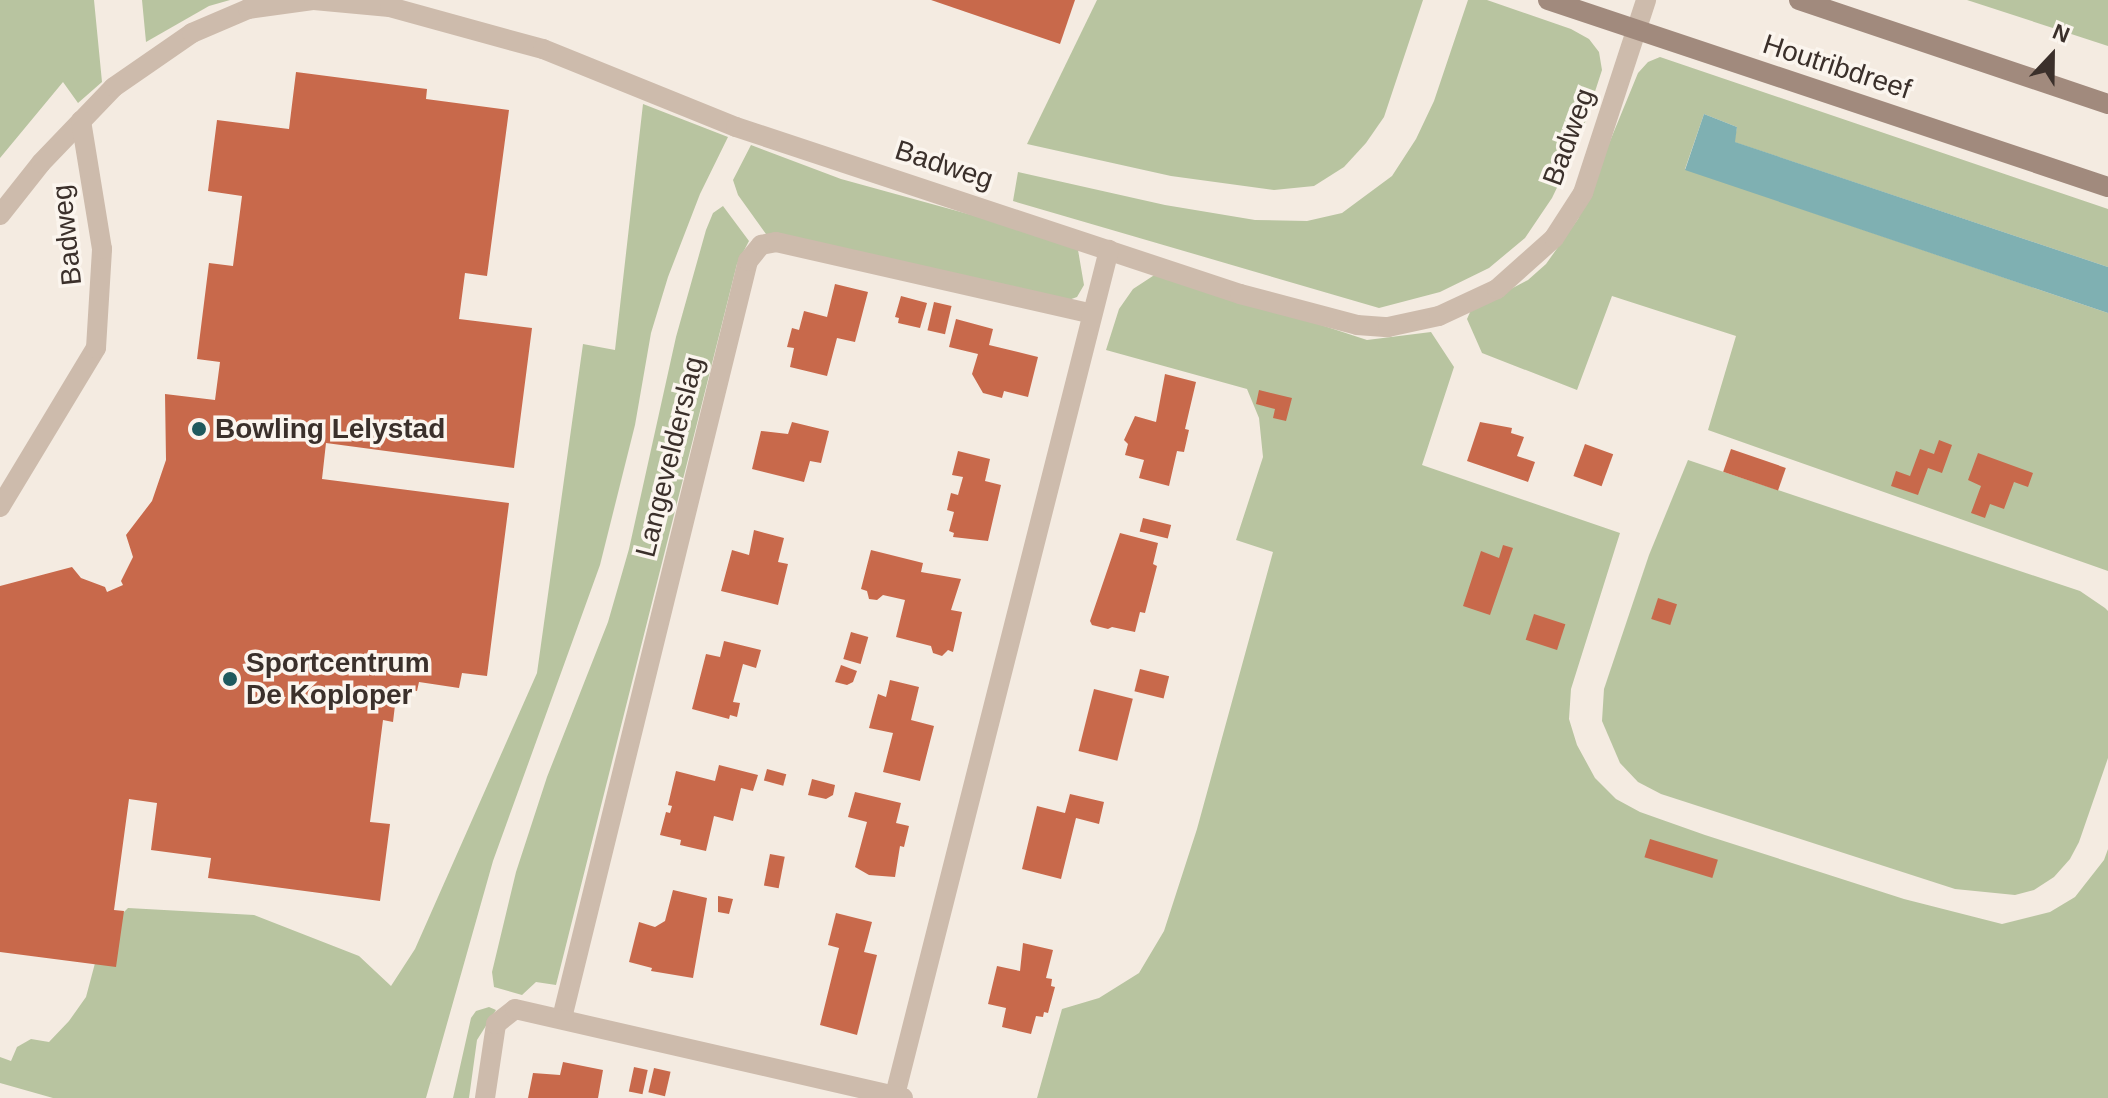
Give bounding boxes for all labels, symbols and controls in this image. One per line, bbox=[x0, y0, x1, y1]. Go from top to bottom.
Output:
north arrow bbox=[2012, 16, 2092, 96]
text: N bbox=[2049, 19, 2073, 48]
street label: Houtribdreef bbox=[1759, 27, 1915, 107]
street label: Badweg bbox=[1536, 84, 1602, 190]
street label: Badweg bbox=[891, 133, 997, 197]
street label: Badweg bbox=[45, 183, 89, 287]
street label: Langevelderslag bbox=[629, 353, 711, 561]
place label: Bowling Lelystad bbox=[215, 412, 445, 446]
marker: Bowling Lelystad bbox=[190, 420, 208, 438]
place label: Sportcentrum De Koploper bbox=[246, 646, 430, 712]
marker: Sportcentrum De Koploper bbox=[221, 670, 239, 688]

